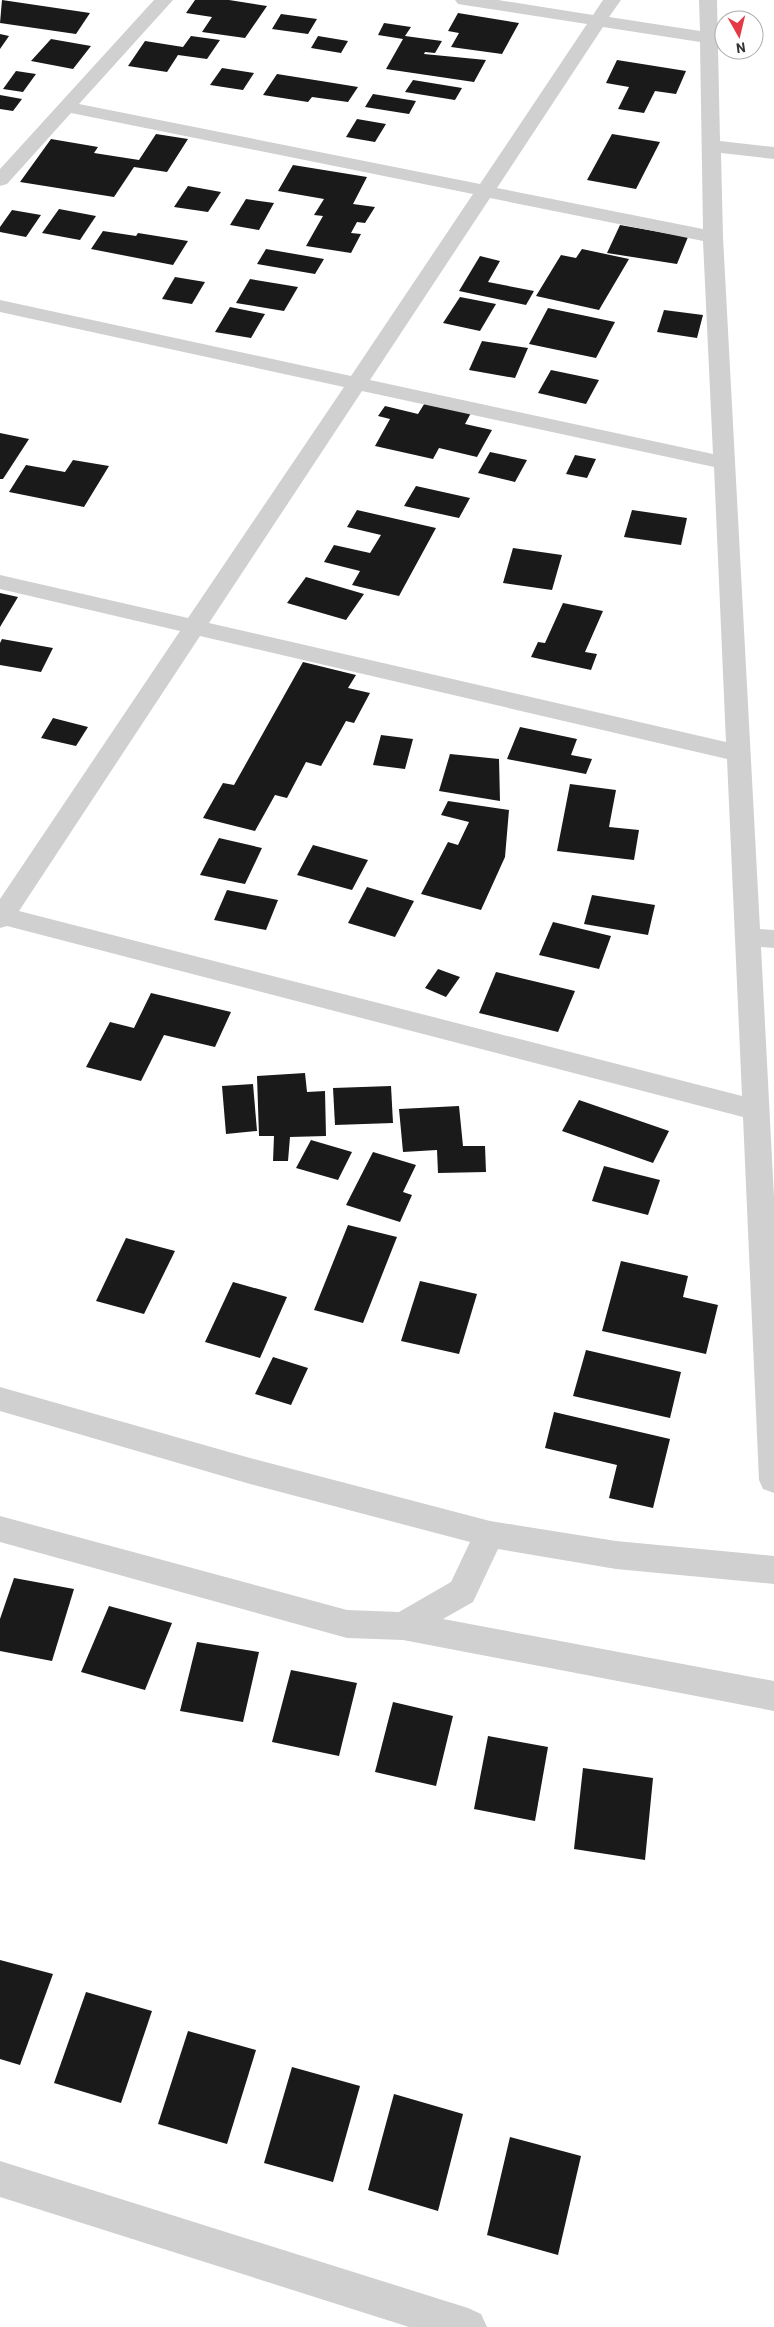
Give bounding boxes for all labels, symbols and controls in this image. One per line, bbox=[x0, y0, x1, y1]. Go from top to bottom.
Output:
north arrow bbox=[714, 10, 764, 60]
text: N bbox=[735, 39, 747, 57]

